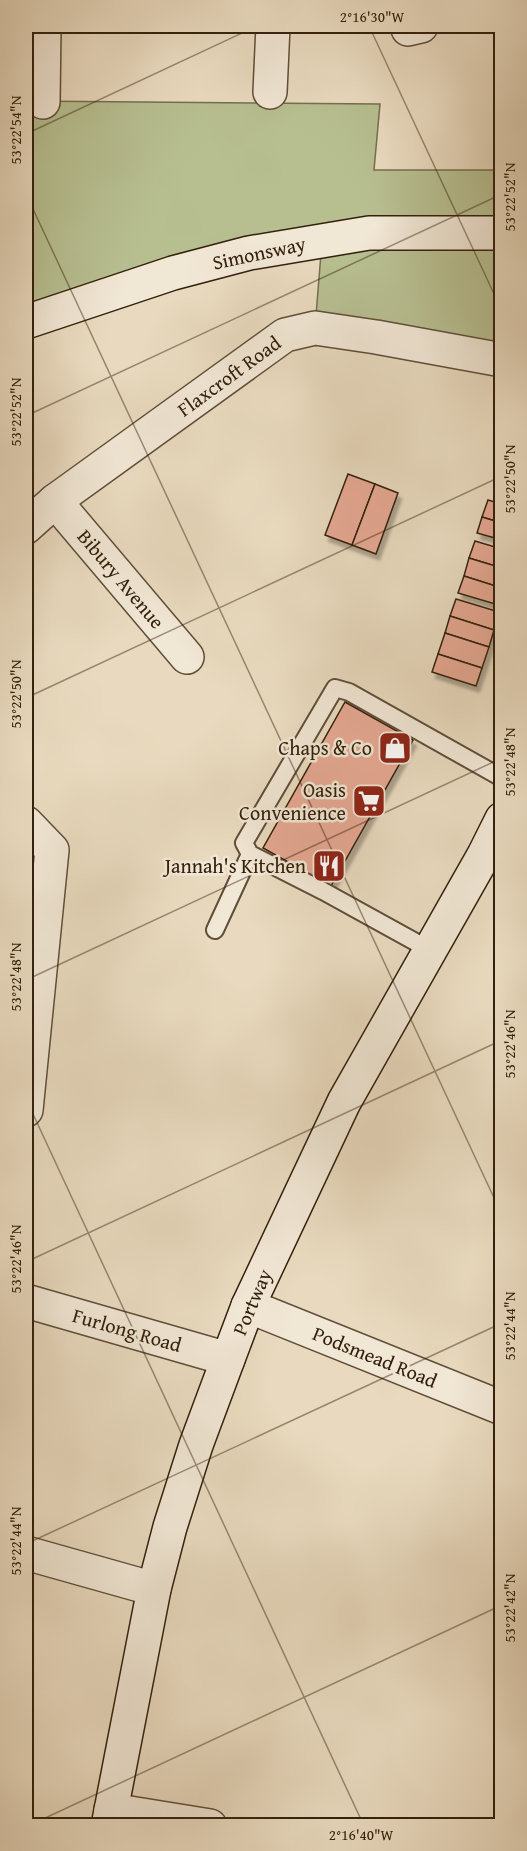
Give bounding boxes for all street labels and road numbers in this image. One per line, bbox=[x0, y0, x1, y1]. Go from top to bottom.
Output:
street label: Simonsway bbox=[210, 229, 308, 277]
street label: Flaxcroft Road bbox=[171, 328, 287, 423]
street label: Bibury Avenue bbox=[71, 523, 172, 635]
street label: Portway bbox=[225, 1264, 278, 1339]
street label: Furlong Road bbox=[69, 1300, 185, 1359]
street label: Podsmead Road bbox=[309, 1318, 442, 1395]

